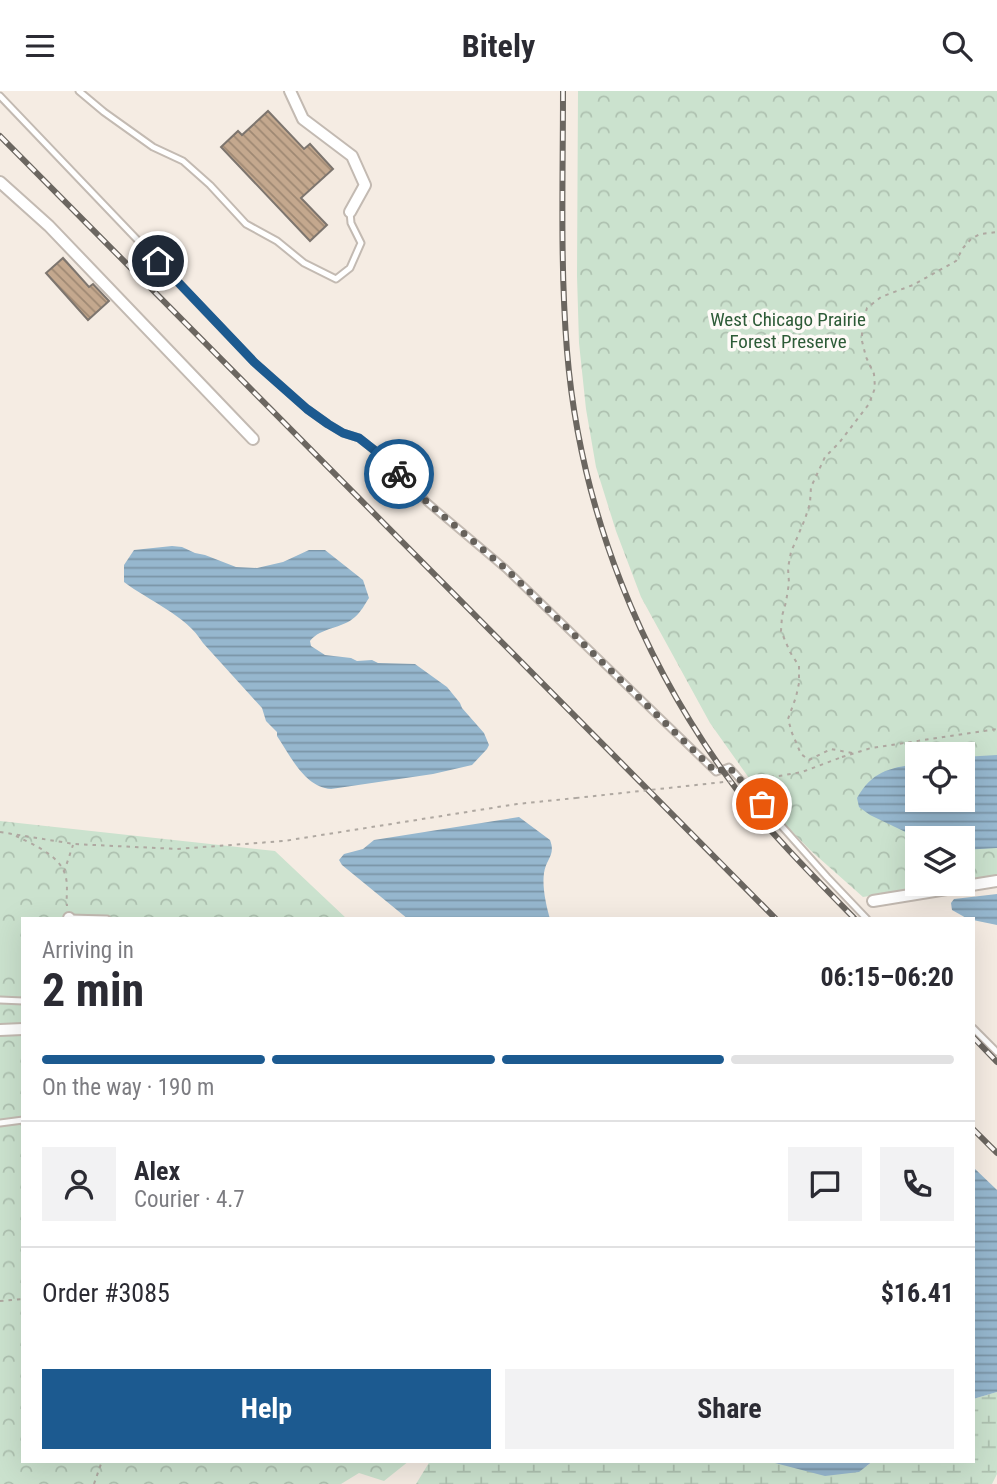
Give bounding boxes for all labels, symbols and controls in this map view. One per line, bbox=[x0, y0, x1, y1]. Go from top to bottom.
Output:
icon: menu bbox=[21, 27, 59, 65]
text: Bitely bbox=[462, 27, 535, 65]
icon: search bbox=[938, 27, 976, 65]
pin bbox=[128, 231, 188, 291]
icon: home bbox=[139, 242, 177, 280]
park label: West Chicago Prairie Forest Preserve bbox=[710, 308, 866, 353]
courier bbox=[364, 439, 434, 509]
icon: bike bbox=[380, 455, 418, 493]
map controls bbox=[905, 742, 975, 896]
button: locate bbox=[905, 742, 975, 812]
pin bbox=[732, 774, 792, 834]
icon: bag bbox=[743, 785, 781, 823]
button: layers bbox=[905, 826, 975, 896]
text: Arriving in bbox=[42, 937, 134, 964]
text: 06:15–06:20 bbox=[820, 962, 954, 992]
text: 2 min bbox=[42, 963, 144, 1017]
text: On the way · 190 m bbox=[42, 1074, 214, 1101]
button: person bbox=[42, 1147, 116, 1221]
button: chat bbox=[788, 1147, 862, 1221]
button: phone bbox=[880, 1147, 954, 1221]
text: Alex bbox=[134, 1156, 180, 1186]
text: Courier · 4.7 bbox=[134, 1186, 245, 1213]
text: Order #3085 bbox=[42, 1278, 170, 1308]
text: $16.41 bbox=[881, 1278, 954, 1308]
button: Help bbox=[42, 1369, 491, 1449]
button: Share bbox=[505, 1369, 954, 1449]

